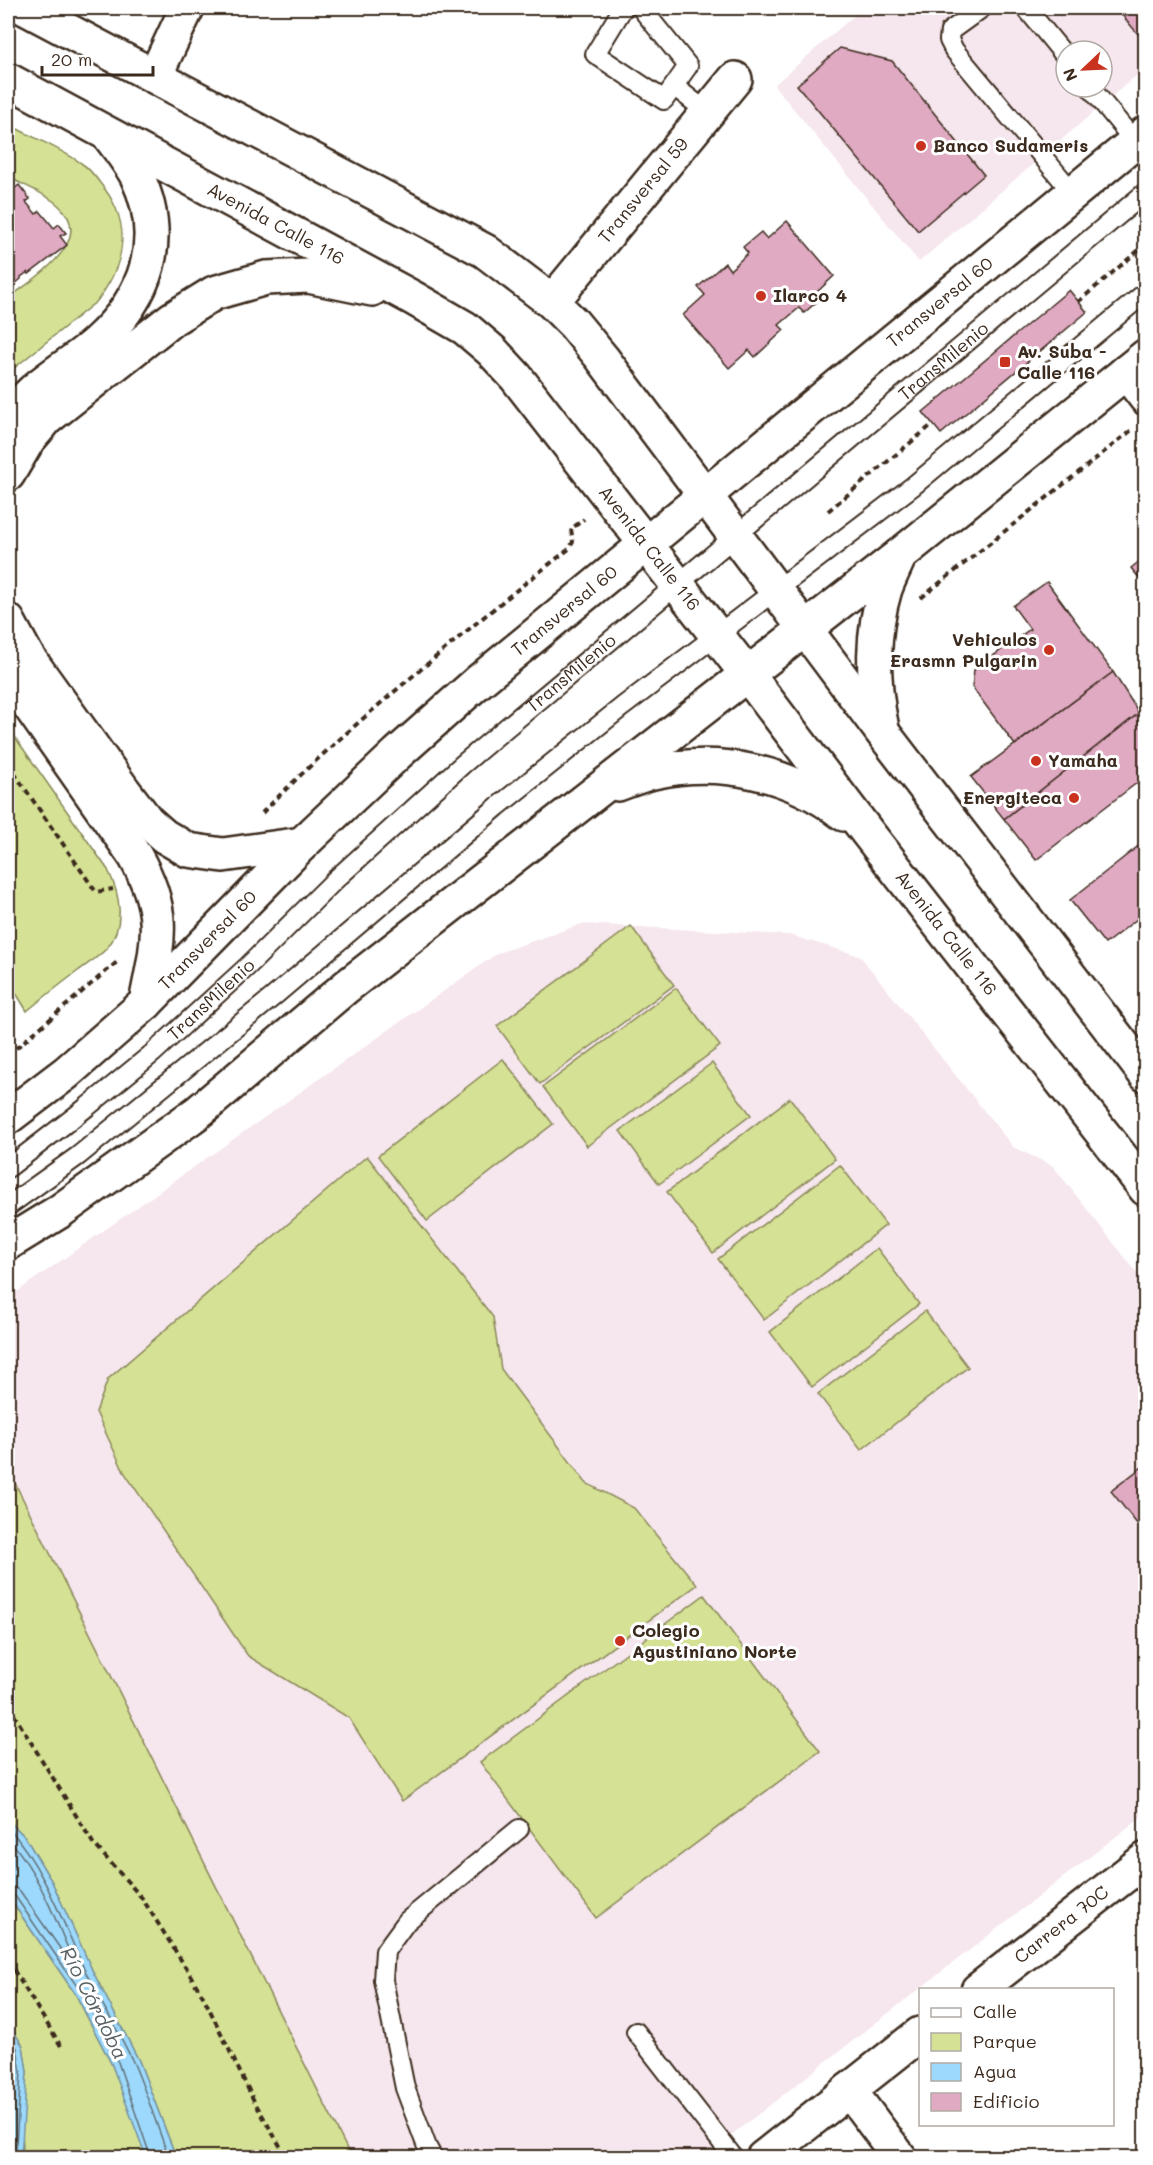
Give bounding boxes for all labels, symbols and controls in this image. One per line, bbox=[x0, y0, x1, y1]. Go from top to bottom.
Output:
scale bar bbox=[42, 39, 153, 77]
north arrow bbox=[1054, 39, 1114, 99]
text: 20 m bbox=[51, 47, 92, 71]
text: N bbox=[1058, 65, 1082, 85]
street label: Transversal 59 bbox=[592, 132, 693, 248]
place label: Banco Sudameris bbox=[933, 133, 1088, 157]
marker: Banco Sudameris bbox=[914, 139, 928, 153]
street label: Avenida Calle 116 bbox=[203, 177, 349, 270]
street label: Transversal 60 bbox=[881, 251, 998, 352]
place label: Ilarco 4 bbox=[773, 283, 847, 307]
marker: Ilarco 4 bbox=[754, 289, 768, 303]
street label: TransMilenio bbox=[893, 316, 993, 405]
place label: Av. Suba - Calle 116 bbox=[1017, 339, 1107, 384]
marker: Av. Suba - Calle 116 bbox=[998, 355, 1012, 369]
street label: Avenida Calle 116 bbox=[594, 480, 706, 615]
street label: Transversal 60 bbox=[506, 559, 622, 661]
place label: Vehiculos Erasmn Pulgarin bbox=[890, 627, 1037, 672]
street label: TransMilenio bbox=[520, 628, 621, 717]
marker: Vehiculos Erasmn Pulgarin bbox=[1042, 643, 1056, 657]
place label: Yamaha bbox=[1048, 748, 1118, 772]
marker: Yamaha bbox=[1029, 754, 1043, 768]
place label: Energiteca bbox=[963, 785, 1062, 809]
marker: Energiteca bbox=[1067, 791, 1081, 805]
street label: Avenida Calle 116 bbox=[891, 865, 1003, 1000]
street label: Transversal 60 bbox=[152, 884, 261, 995]
street label: TransMilenio bbox=[162, 953, 260, 1045]
place label: Colegio Agustiniano Norte bbox=[632, 1618, 797, 1663]
marker: Colegio Agustiniano Norte bbox=[613, 1634, 627, 1648]
street label: Carrera 70C bbox=[1009, 1880, 1113, 1968]
water label: Río Córdoba bbox=[55, 1942, 134, 2063]
legend bbox=[919, 1988, 1114, 2126]
text: Calle bbox=[973, 1999, 1017, 2023]
text: Parque bbox=[973, 2029, 1037, 2053]
text: Agua bbox=[973, 2059, 1017, 2083]
text: Edificio bbox=[973, 2089, 1040, 2113]

